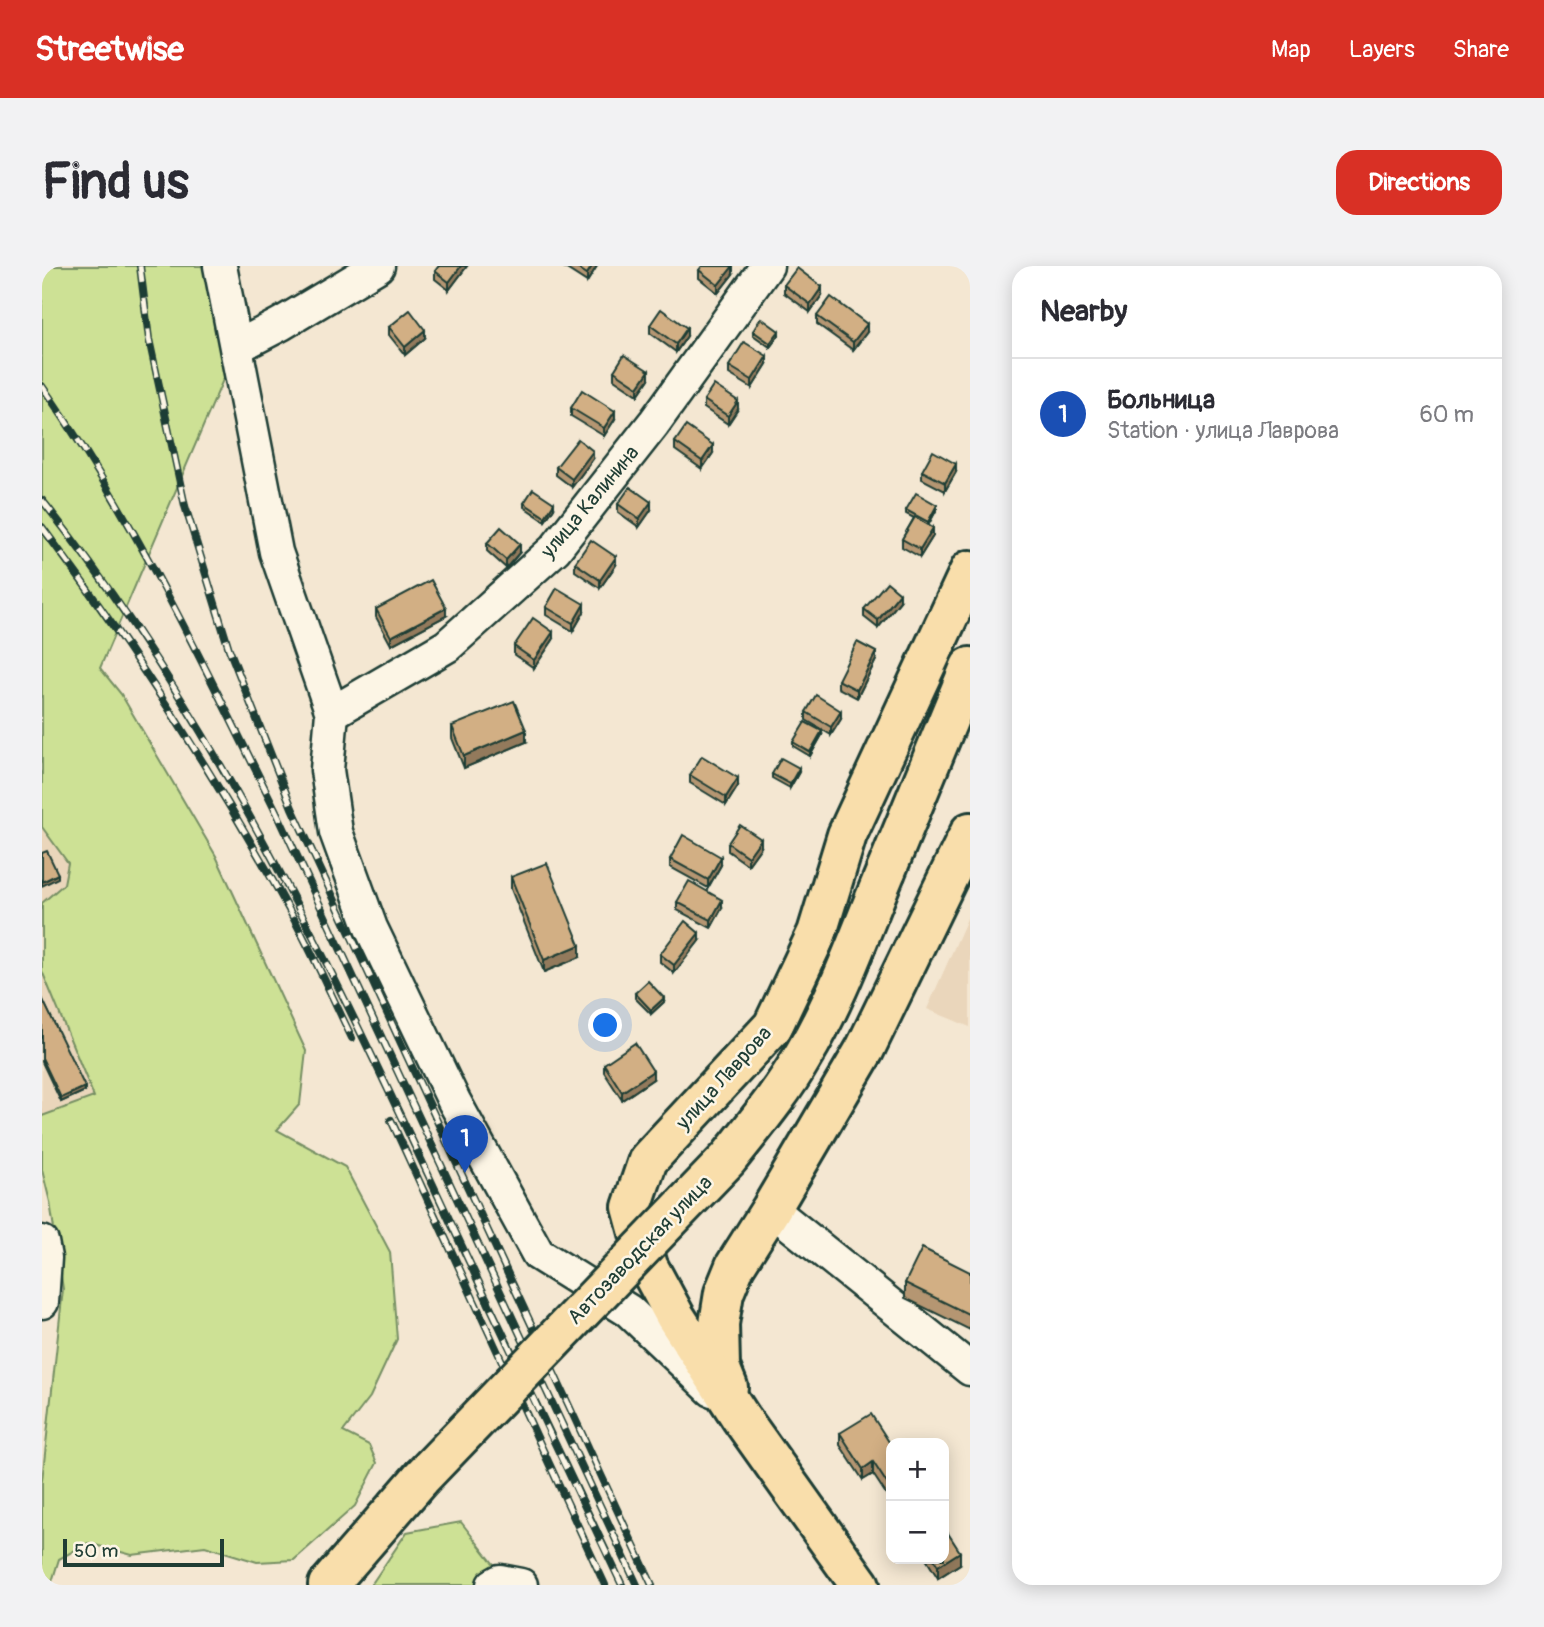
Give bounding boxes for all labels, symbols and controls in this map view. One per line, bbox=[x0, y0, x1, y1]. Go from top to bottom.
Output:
text: Streetwise bbox=[35, 29, 184, 70]
text: Map bbox=[1271, 35, 1311, 64]
text: Layers bbox=[1349, 35, 1415, 64]
text: Share bbox=[1453, 35, 1509, 64]
button: Directions bbox=[1336, 150, 1502, 215]
text: Find us bbox=[42, 152, 189, 213]
text: Nearby bbox=[1040, 293, 1127, 330]
text: Больница bbox=[1107, 384, 1215, 416]
text: 1 bbox=[1059, 400, 1068, 429]
text: 60 m bbox=[1419, 400, 1474, 429]
text: Station · улица Лаврова bbox=[1107, 416, 1339, 445]
street label: улица Калинина bbox=[534, 440, 645, 565]
your location bbox=[588, 1008, 622, 1042]
street label: улица Лаврова bbox=[670, 1020, 778, 1136]
pin: 1 bbox=[442, 1115, 488, 1173]
street label: Автозаводская улица bbox=[562, 1169, 718, 1331]
map controls bbox=[886, 1438, 949, 1564]
button: + bbox=[886, 1438, 949, 1501]
button: − bbox=[886, 1501, 949, 1564]
scale bar bbox=[63, 1536, 224, 1568]
text: 50 m bbox=[74, 1539, 118, 1563]

